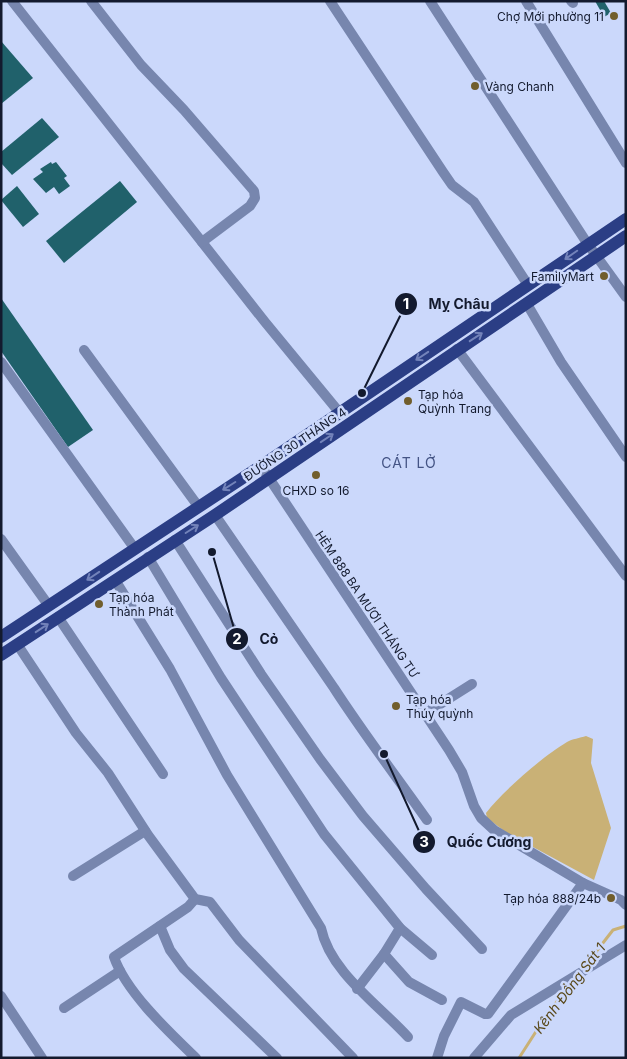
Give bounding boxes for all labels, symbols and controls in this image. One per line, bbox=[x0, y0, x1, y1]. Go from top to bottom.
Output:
place label: Chợ Mới phường 11 bbox=[497, 9, 604, 24]
marker: Chợ Mới phường 11 bbox=[608, 10, 620, 22]
place label: Vàng Chanh bbox=[485, 79, 554, 94]
marker: Vàng Chanh bbox=[469, 80, 481, 92]
one-way arrow bbox=[564, 250, 578, 260]
place label: FamilyMart bbox=[531, 269, 594, 284]
marker: FamilyMart bbox=[598, 270, 610, 282]
callout: Mỵ Châu bbox=[394, 289, 500, 318]
text: 1 bbox=[403, 294, 409, 313]
text: Mỵ Châu bbox=[429, 295, 489, 313]
one-way arrow bbox=[469, 332, 483, 342]
one-way arrow bbox=[415, 352, 429, 362]
place label: Tạp hóa Quỳnh Trang bbox=[418, 387, 491, 416]
marker: Tạp hóa Quỳnh Trang bbox=[402, 395, 414, 407]
street label: ĐƯỜNG 30 THÁNG 4 bbox=[241, 404, 349, 484]
one-way arrow bbox=[320, 433, 334, 443]
district label: CÁT LỞ bbox=[381, 454, 437, 471]
marker: CHXD so 16 bbox=[310, 469, 322, 481]
one-way arrow bbox=[222, 482, 236, 492]
place label: CHXD so 16 bbox=[282, 483, 350, 498]
one-way arrow bbox=[185, 523, 199, 533]
street label: HẺM 888 BA MƯƠI THÁNG TƯ bbox=[312, 528, 422, 680]
one-way arrow bbox=[87, 571, 101, 581]
place label: Tạp hóa Thành Phát bbox=[109, 590, 174, 619]
marker: Tạp hóa Thành Phát bbox=[93, 598, 105, 610]
one-way arrow bbox=[34, 622, 48, 632]
callout: Cỏ bbox=[225, 624, 289, 653]
text: 2 bbox=[232, 629, 242, 648]
text: Cỏ bbox=[260, 630, 279, 647]
place label: Tạp hóa Thúy quỳnh bbox=[406, 692, 473, 721]
marker: Tạp hóa Thúy quỳnh bbox=[390, 700, 402, 712]
callout: Quốc Cương bbox=[412, 827, 541, 856]
text: 3 bbox=[419, 832, 429, 851]
text: Quốc Cương bbox=[447, 833, 531, 850]
place label: Tạp hóa 888/24b bbox=[503, 891, 601, 906]
marker: Tạp hóa 888/24b bbox=[605, 892, 617, 904]
water label: Kênh Đồng Sát 1 bbox=[530, 939, 609, 1037]

